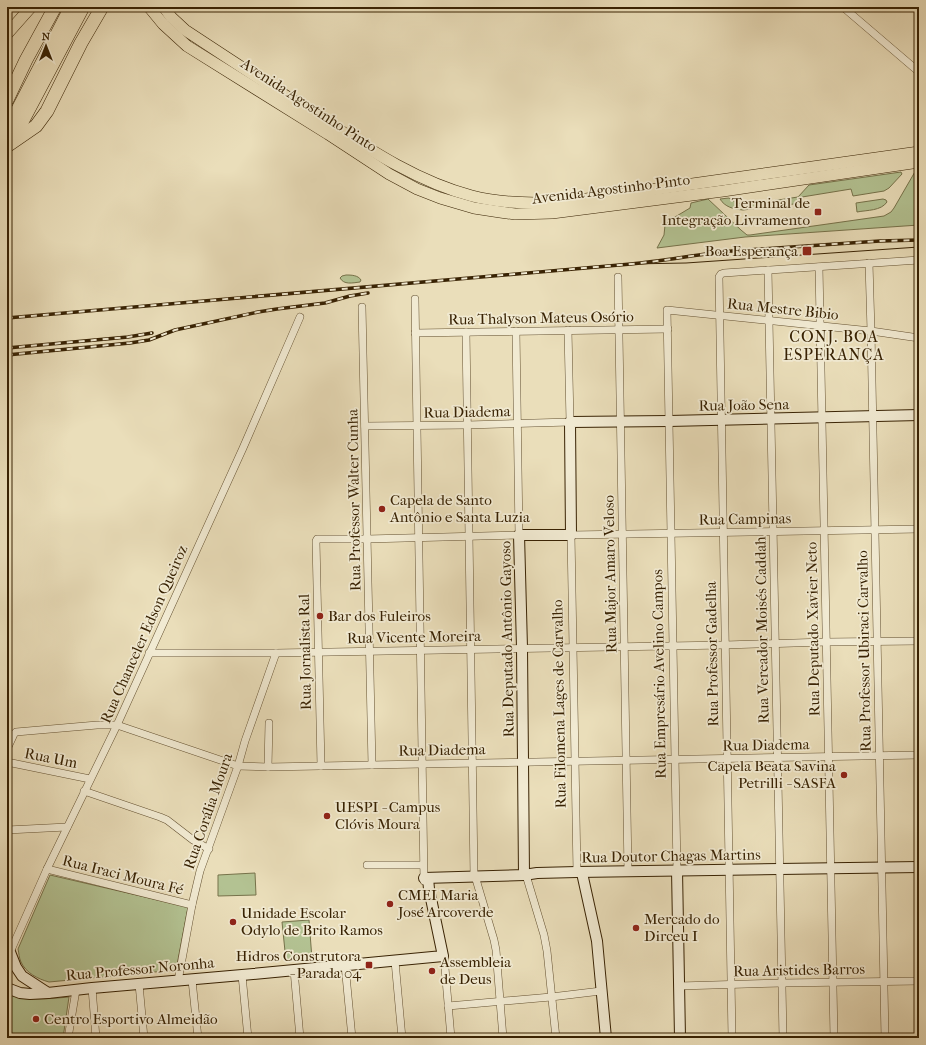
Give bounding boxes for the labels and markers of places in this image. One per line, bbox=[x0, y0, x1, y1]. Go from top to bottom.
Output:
place label: Terminal de Integração Livramento bbox=[662, 194, 811, 229]
marker: Terminal de Integração Livramento bbox=[813, 207, 823, 217]
place label: Boa Esperança bbox=[705, 242, 799, 260]
marker: Boa Esperança bbox=[801, 245, 813, 257]
place label: Capela de Santo Antônio e Santa Luzia bbox=[389, 491, 531, 526]
marker: Capela de Santo Antônio e Santa Luzia bbox=[377, 504, 387, 514]
place label: Bar dos Fuleiros bbox=[328, 607, 431, 625]
marker: Bar dos Fuleiros bbox=[315, 611, 325, 621]
place label: Capela Beata Savina Petrilli - SASFA bbox=[708, 757, 837, 792]
marker: Capela Beata Savina Petrilli - SASFA bbox=[839, 770, 849, 780]
place label: UESPI - Campus Clóvis Moura bbox=[335, 798, 441, 833]
marker: UESPI - Campus Clóvis Moura bbox=[322, 811, 332, 821]
place label: CMEI Maria José Arcoverde bbox=[397, 886, 494, 921]
marker: CMEI Maria José Arcoverde bbox=[385, 899, 395, 909]
place label: Unidade Escolar Odylo de Brito Ramos bbox=[241, 904, 383, 939]
place label: Mercado do Dirceu I bbox=[644, 910, 720, 945]
marker: Unidade Escolar Odylo de Brito Ramos bbox=[228, 917, 238, 927]
marker: Mercado do Dirceu I bbox=[631, 923, 641, 933]
place label: Hidros Construtora - Parada 04 bbox=[236, 947, 362, 982]
place label: Assembleia de Deus bbox=[439, 953, 512, 988]
marker: Hidros Construtora - Parada 04 bbox=[364, 960, 374, 970]
marker: Assembleia de Deus bbox=[427, 966, 437, 976]
place label: Centro Esportivo Almeidão bbox=[44, 1010, 218, 1028]
marker: Centro Esportivo Almeidão bbox=[31, 1014, 41, 1024]

